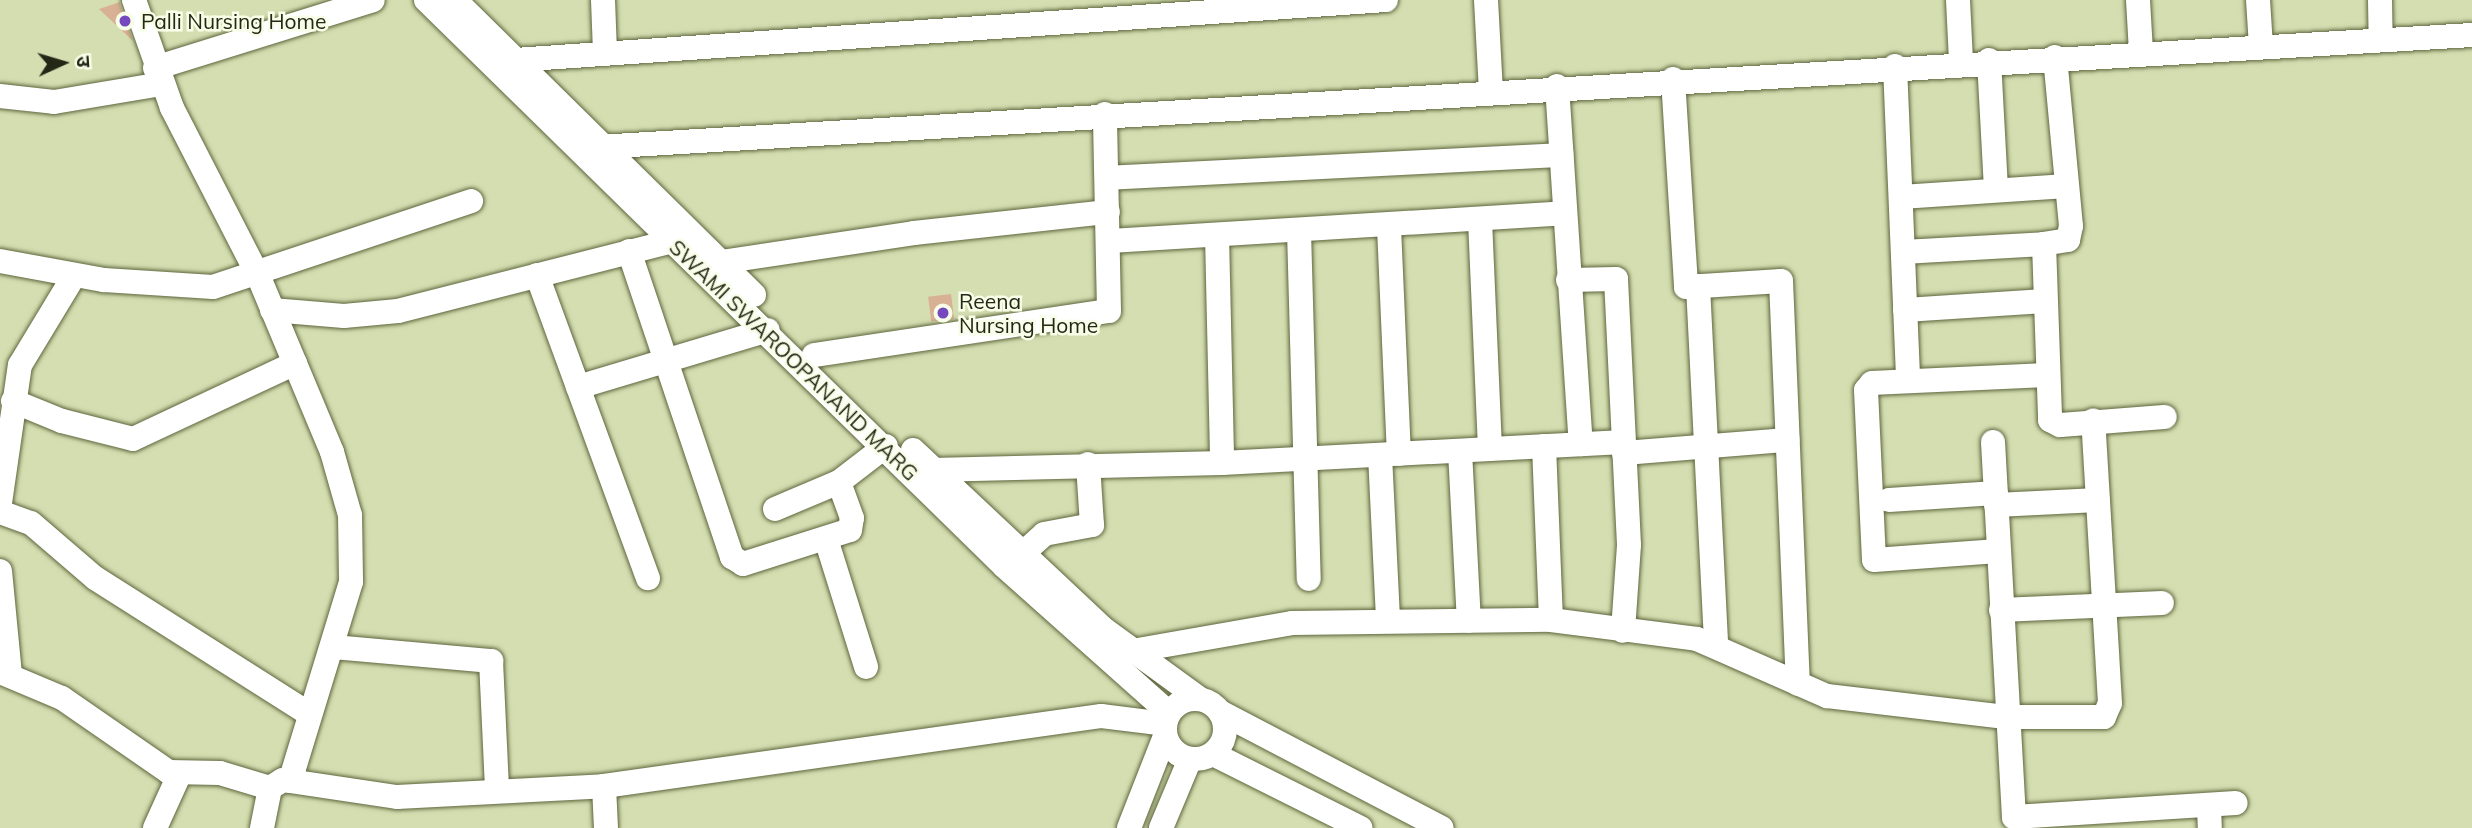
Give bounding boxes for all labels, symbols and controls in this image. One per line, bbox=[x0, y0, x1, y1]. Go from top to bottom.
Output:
place label: Palli Nursing Home bbox=[141, 8, 326, 34]
marker: Palli Nursing Home bbox=[115, 11, 135, 31]
north arrow bbox=[28, 28, 98, 98]
text: उ bbox=[72, 55, 96, 68]
street label: SWAMI SWAROOPANAND MARG bbox=[665, 234, 923, 486]
place label: Reena Nursing Home bbox=[959, 288, 1098, 338]
marker: Reena Nursing Home bbox=[933, 303, 953, 323]

